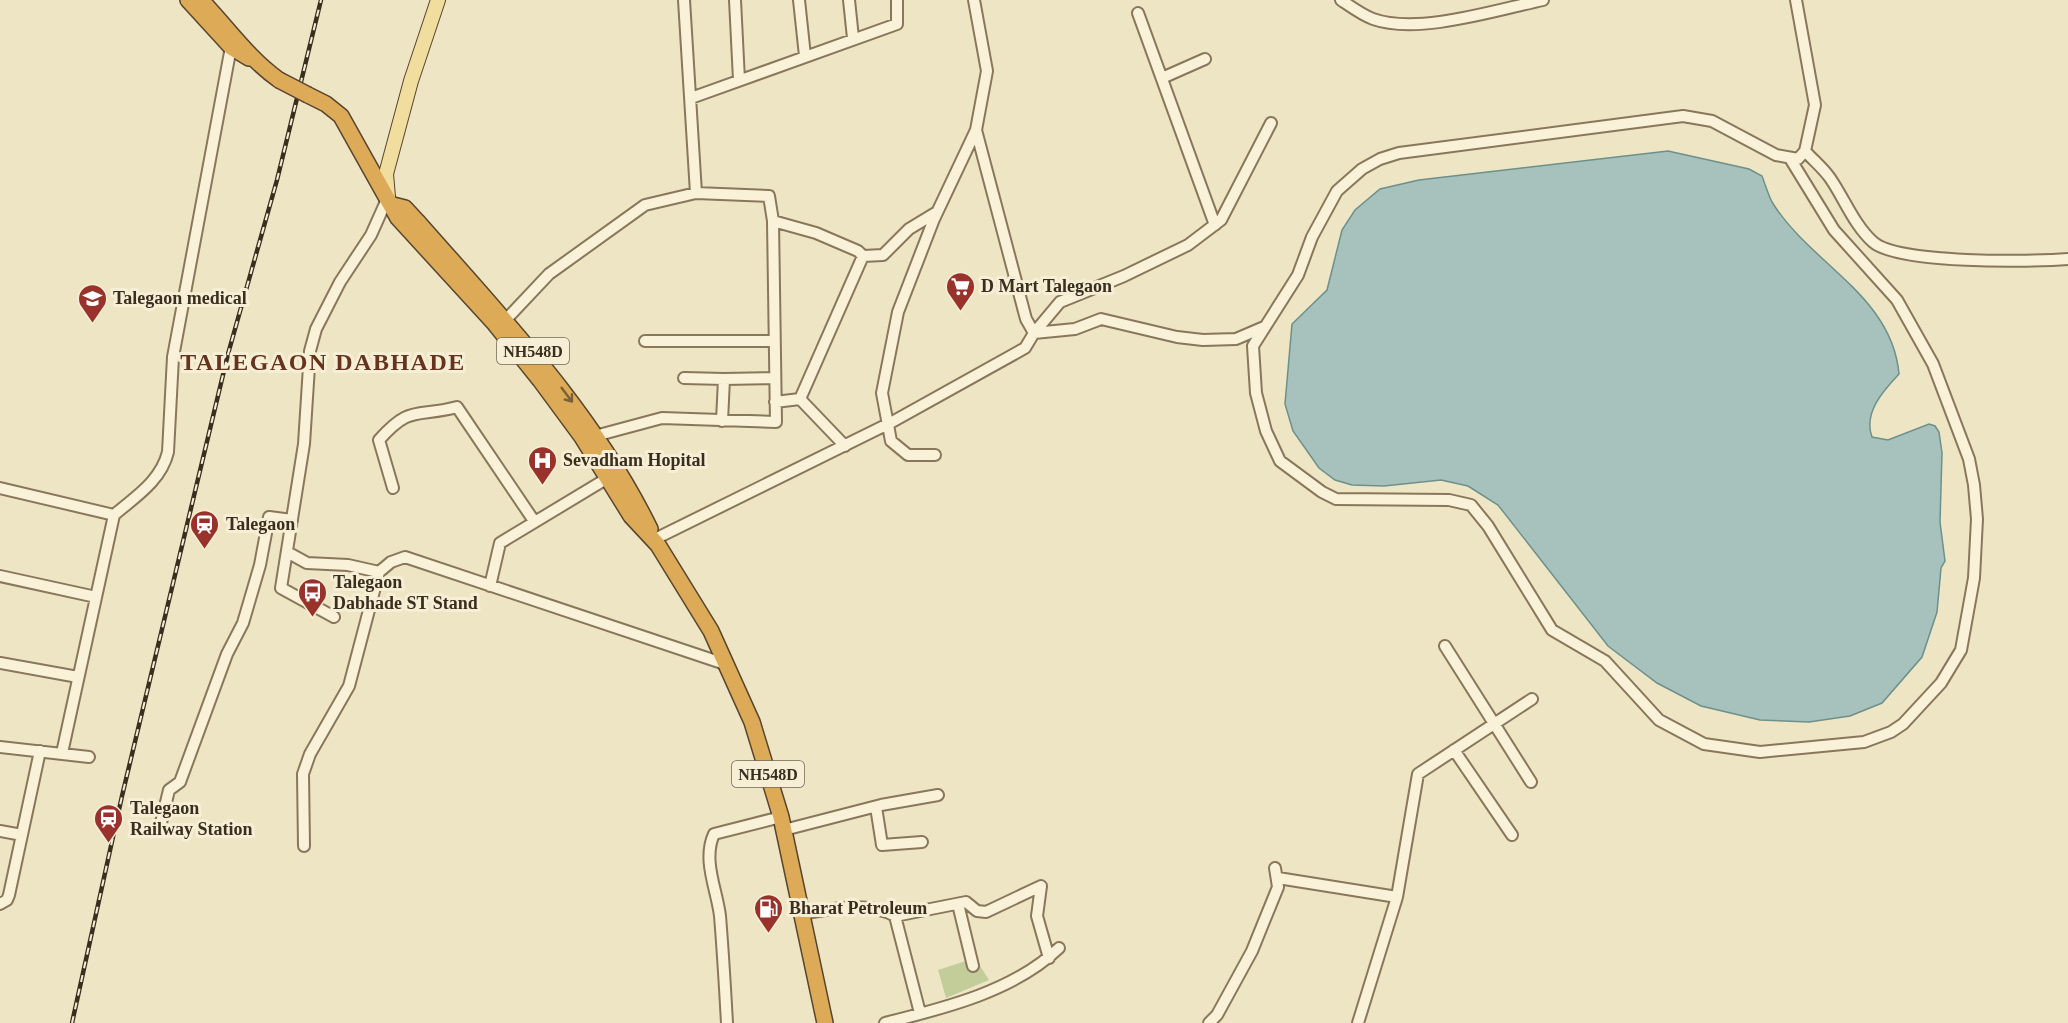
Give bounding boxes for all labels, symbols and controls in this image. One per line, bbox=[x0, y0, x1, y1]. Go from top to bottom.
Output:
supermarket icon: D Mart Talegaon bbox=[944, 270, 976, 312]
place label: D Mart Talegaon bbox=[981, 276, 1112, 296]
school or university icon: Talegaon medical bbox=[76, 282, 108, 324]
place label: Talegaon medical bbox=[113, 288, 247, 308]
road number: NH548D bbox=[497, 338, 569, 364]
district label: TALEGAON DABHADE bbox=[180, 349, 466, 375]
one-way arrow bbox=[561, 387, 573, 403]
hospital icon: Sevadham Hopital bbox=[526, 444, 558, 486]
place label: Sevadham Hopital bbox=[563, 450, 706, 470]
station icon: Talegaon bbox=[189, 508, 221, 550]
place label: Talegaon bbox=[226, 514, 295, 534]
place label: Talegaon Dabhade ST Stand bbox=[333, 572, 478, 613]
bus stop icon: Talegaon Dabhade ST Stand bbox=[296, 576, 328, 618]
road number: NH548D bbox=[732, 761, 804, 787]
place label: Talegaon Railway Station bbox=[130, 798, 253, 839]
station icon: Talegaon Railway Station bbox=[93, 802, 125, 844]
fuel station icon: Bharat Petroleum bbox=[752, 892, 784, 934]
place label: Bharat Petroleum bbox=[789, 898, 927, 918]

